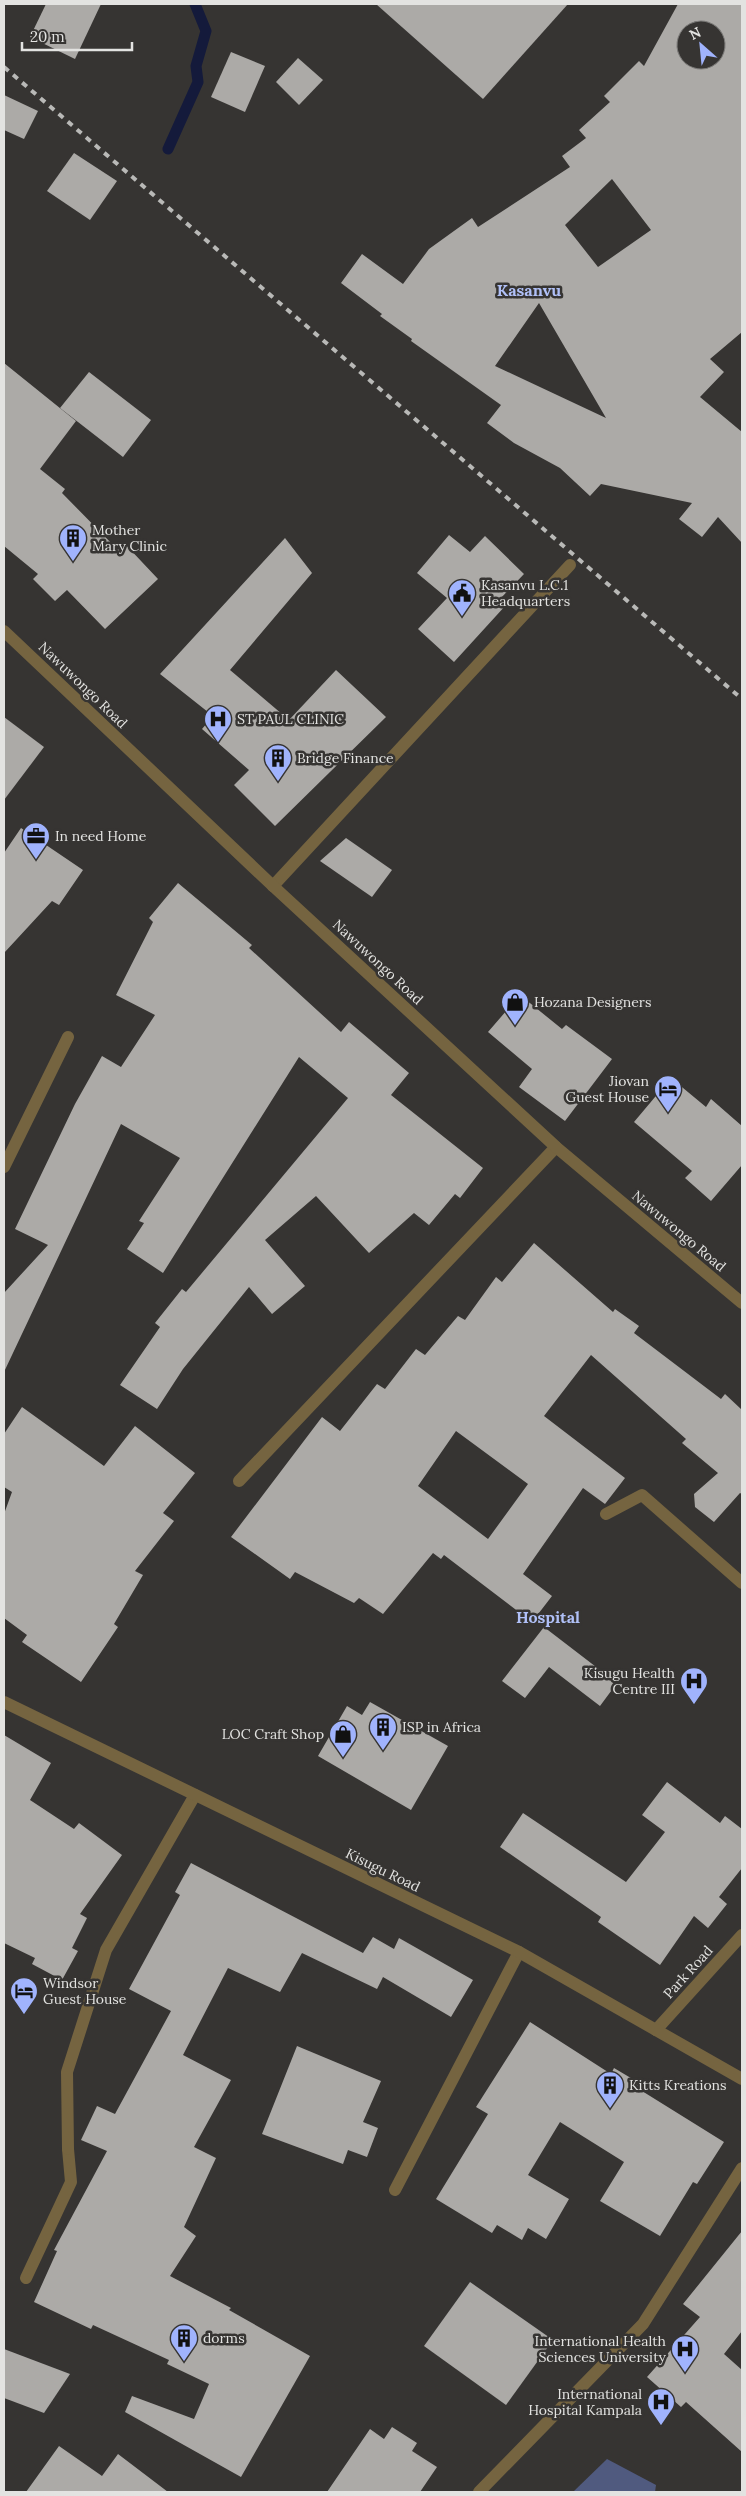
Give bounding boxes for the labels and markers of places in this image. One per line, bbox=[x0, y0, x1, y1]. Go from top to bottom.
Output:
place label: Mother Mary Clinic bbox=[92, 521, 167, 555]
building icon: Mother Mary Clinic bbox=[58, 523, 88, 562]
place label: Kasanvu L.C.1 Headquarters bbox=[481, 576, 570, 610]
public building icon: Kasanvu L.C.1 Headquarters bbox=[447, 578, 477, 617]
hospital icon: ST PAUL CLINIC bbox=[203, 704, 233, 743]
place label: ST PAUL CLINIC bbox=[237, 710, 344, 728]
building icon: Bridge Finance bbox=[263, 743, 293, 782]
place label: Bridge Finance bbox=[297, 749, 394, 767]
office icon: In need Home bbox=[21, 821, 51, 860]
place label: In need Home bbox=[55, 827, 147, 845]
shop icon: Hozana Designers bbox=[500, 987, 530, 1026]
place label: Hozana Designers bbox=[534, 993, 651, 1011]
place label: Jiovan Guest House bbox=[566, 1072, 649, 1106]
hotel icon: Jiovan Guest House bbox=[653, 1074, 683, 1113]
place label: Kisugu Health Centre III bbox=[584, 1664, 675, 1698]
hospital icon: Kisugu Health Centre III bbox=[679, 1666, 709, 1705]
building icon: ISP in Africa bbox=[368, 1712, 398, 1751]
place label: ISP in Africa bbox=[402, 1718, 481, 1736]
shop icon: LOC Craft Shop bbox=[328, 1719, 358, 1758]
place label: LOC Craft Shop bbox=[222, 1725, 324, 1743]
place label: Windsor Guest House bbox=[43, 1974, 127, 2008]
hotel icon: Windsor Guest House bbox=[9, 1976, 39, 2015]
building icon: Kitts Kreations bbox=[595, 2070, 625, 2109]
place label: Kitts Kreations bbox=[629, 2076, 727, 2094]
building icon: dorms bbox=[169, 2323, 199, 2362]
place label: dorms bbox=[203, 2329, 245, 2347]
place label: International Health Sciences University bbox=[535, 2332, 667, 2366]
hospital icon: International Health Sciences University bbox=[670, 2334, 700, 2373]
place label: International Hospital Kampala bbox=[528, 2385, 642, 2419]
hospital icon: International Hospital Kampala bbox=[646, 2387, 676, 2426]

